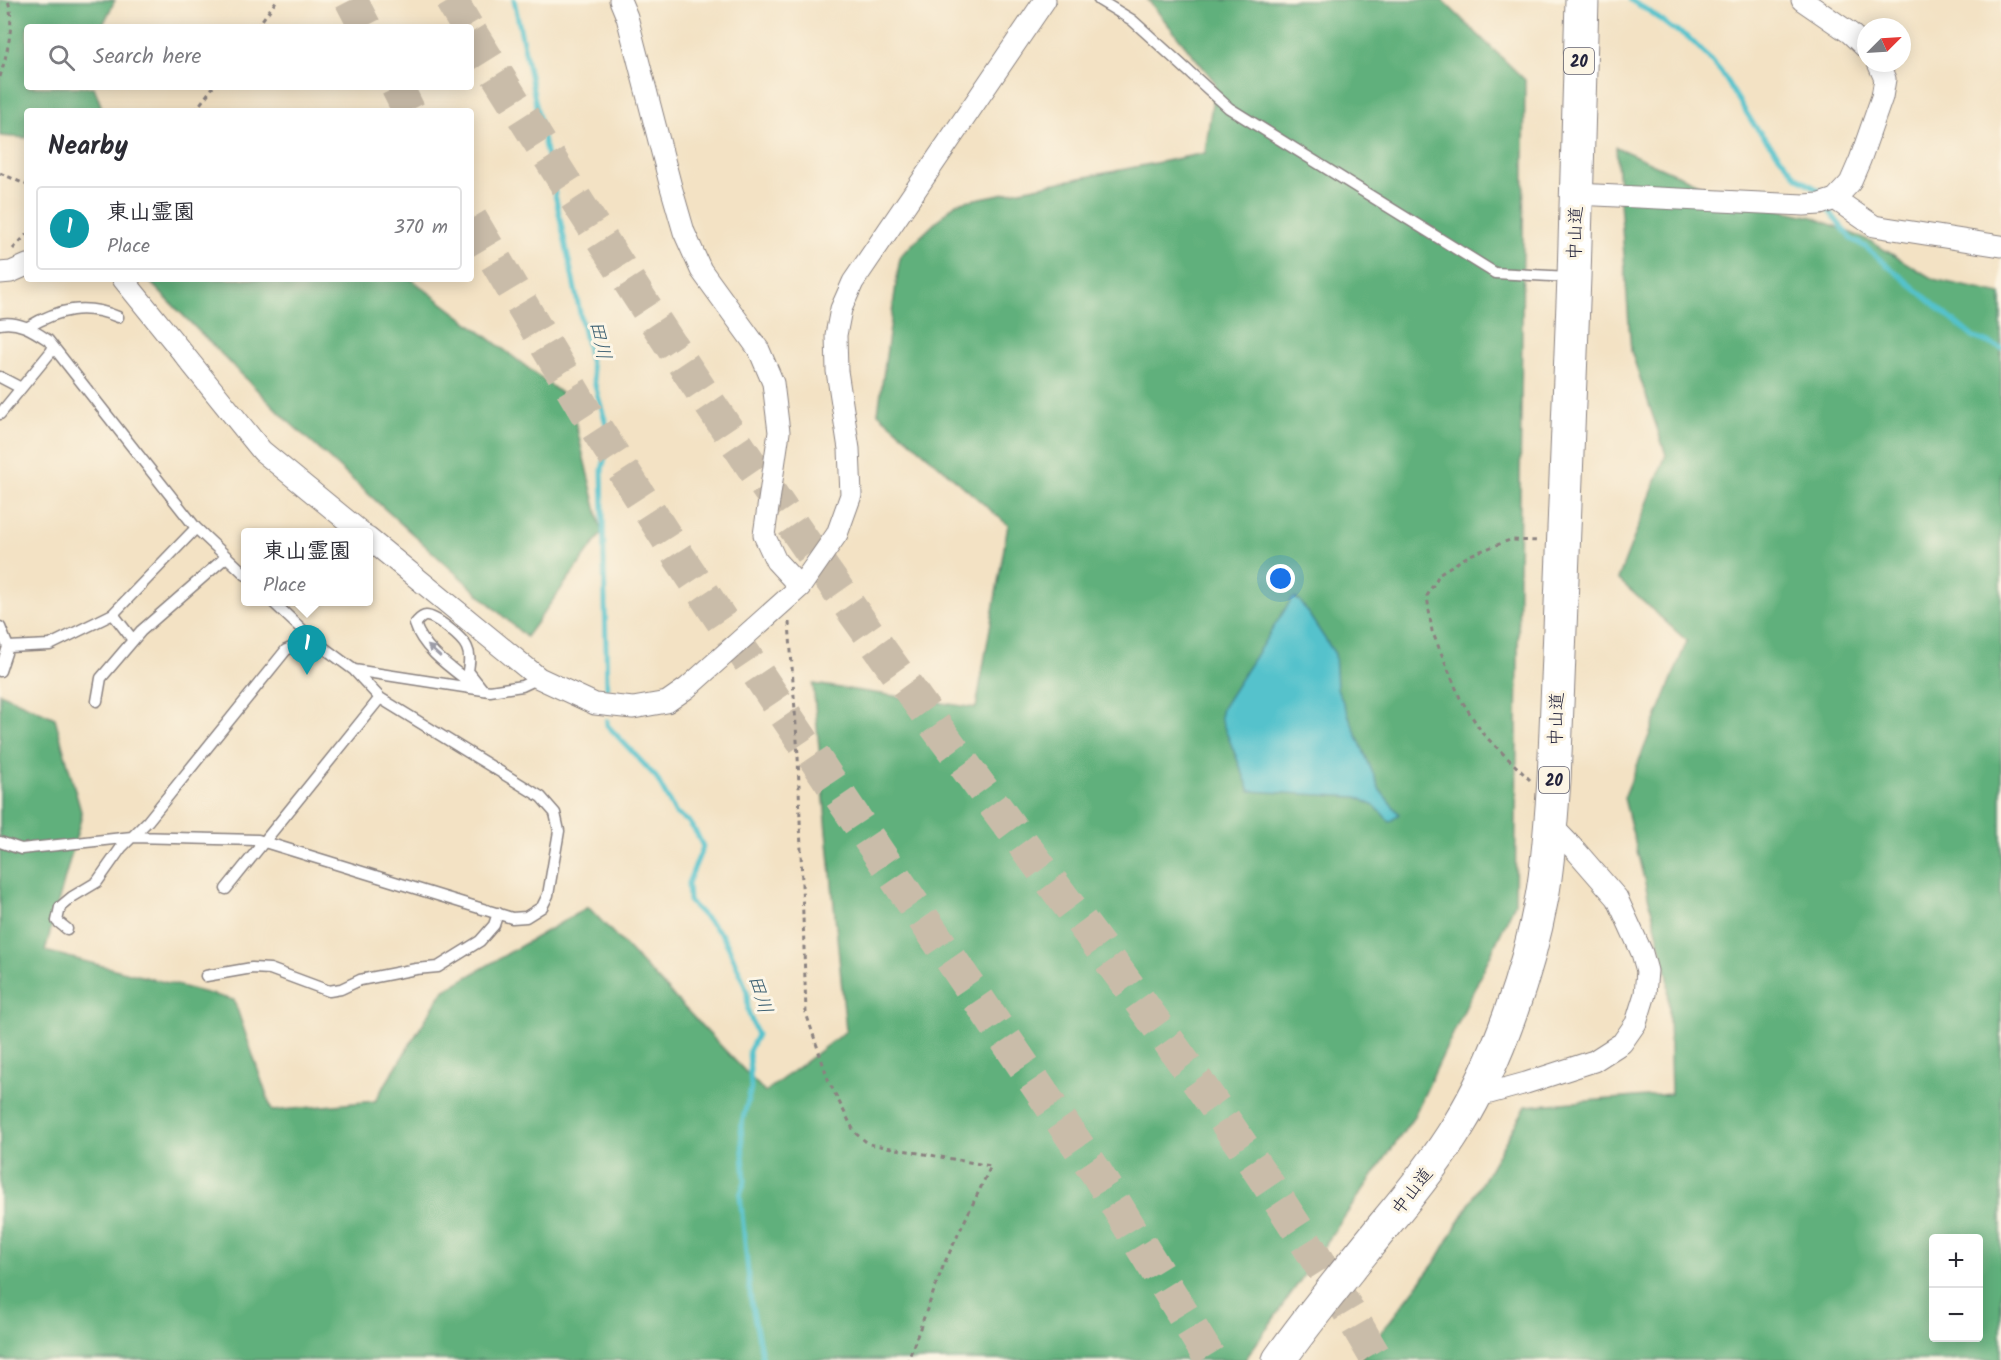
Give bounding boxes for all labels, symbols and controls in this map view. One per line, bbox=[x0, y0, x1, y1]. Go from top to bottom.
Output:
north arrow bbox=[1857, 18, 1911, 72]
search box bbox=[24, 24, 474, 90]
text: Search here bbox=[93, 40, 201, 75]
icon: search bbox=[45, 41, 78, 74]
road number: 20 bbox=[1564, 48, 1594, 74]
text: Nearby bbox=[48, 126, 128, 168]
text: 東山霊園 bbox=[107, 196, 195, 231]
street label: 中山道 bbox=[1561, 206, 1592, 261]
text: 1 bbox=[66, 212, 73, 244]
text: 370 m bbox=[393, 212, 448, 244]
text: Place bbox=[107, 231, 150, 263]
water label: 田川 bbox=[579, 318, 619, 363]
popup bbox=[241, 528, 373, 606]
text: 東山霊園 bbox=[263, 535, 351, 570]
your location bbox=[1266, 564, 1295, 593]
text: Place bbox=[263, 570, 306, 602]
pin: 1 bbox=[288, 626, 326, 675]
one-way arrow bbox=[426, 644, 441, 658]
street label: 中山道 bbox=[1542, 692, 1573, 747]
road number: 20 bbox=[1539, 767, 1569, 793]
water label: 田川 bbox=[738, 971, 780, 1018]
street label: 中山道 bbox=[1385, 1162, 1441, 1222]
map controls bbox=[1929, 1234, 1983, 1342]
button: + bbox=[1929, 1234, 1983, 1288]
button: − bbox=[1929, 1288, 1983, 1342]

